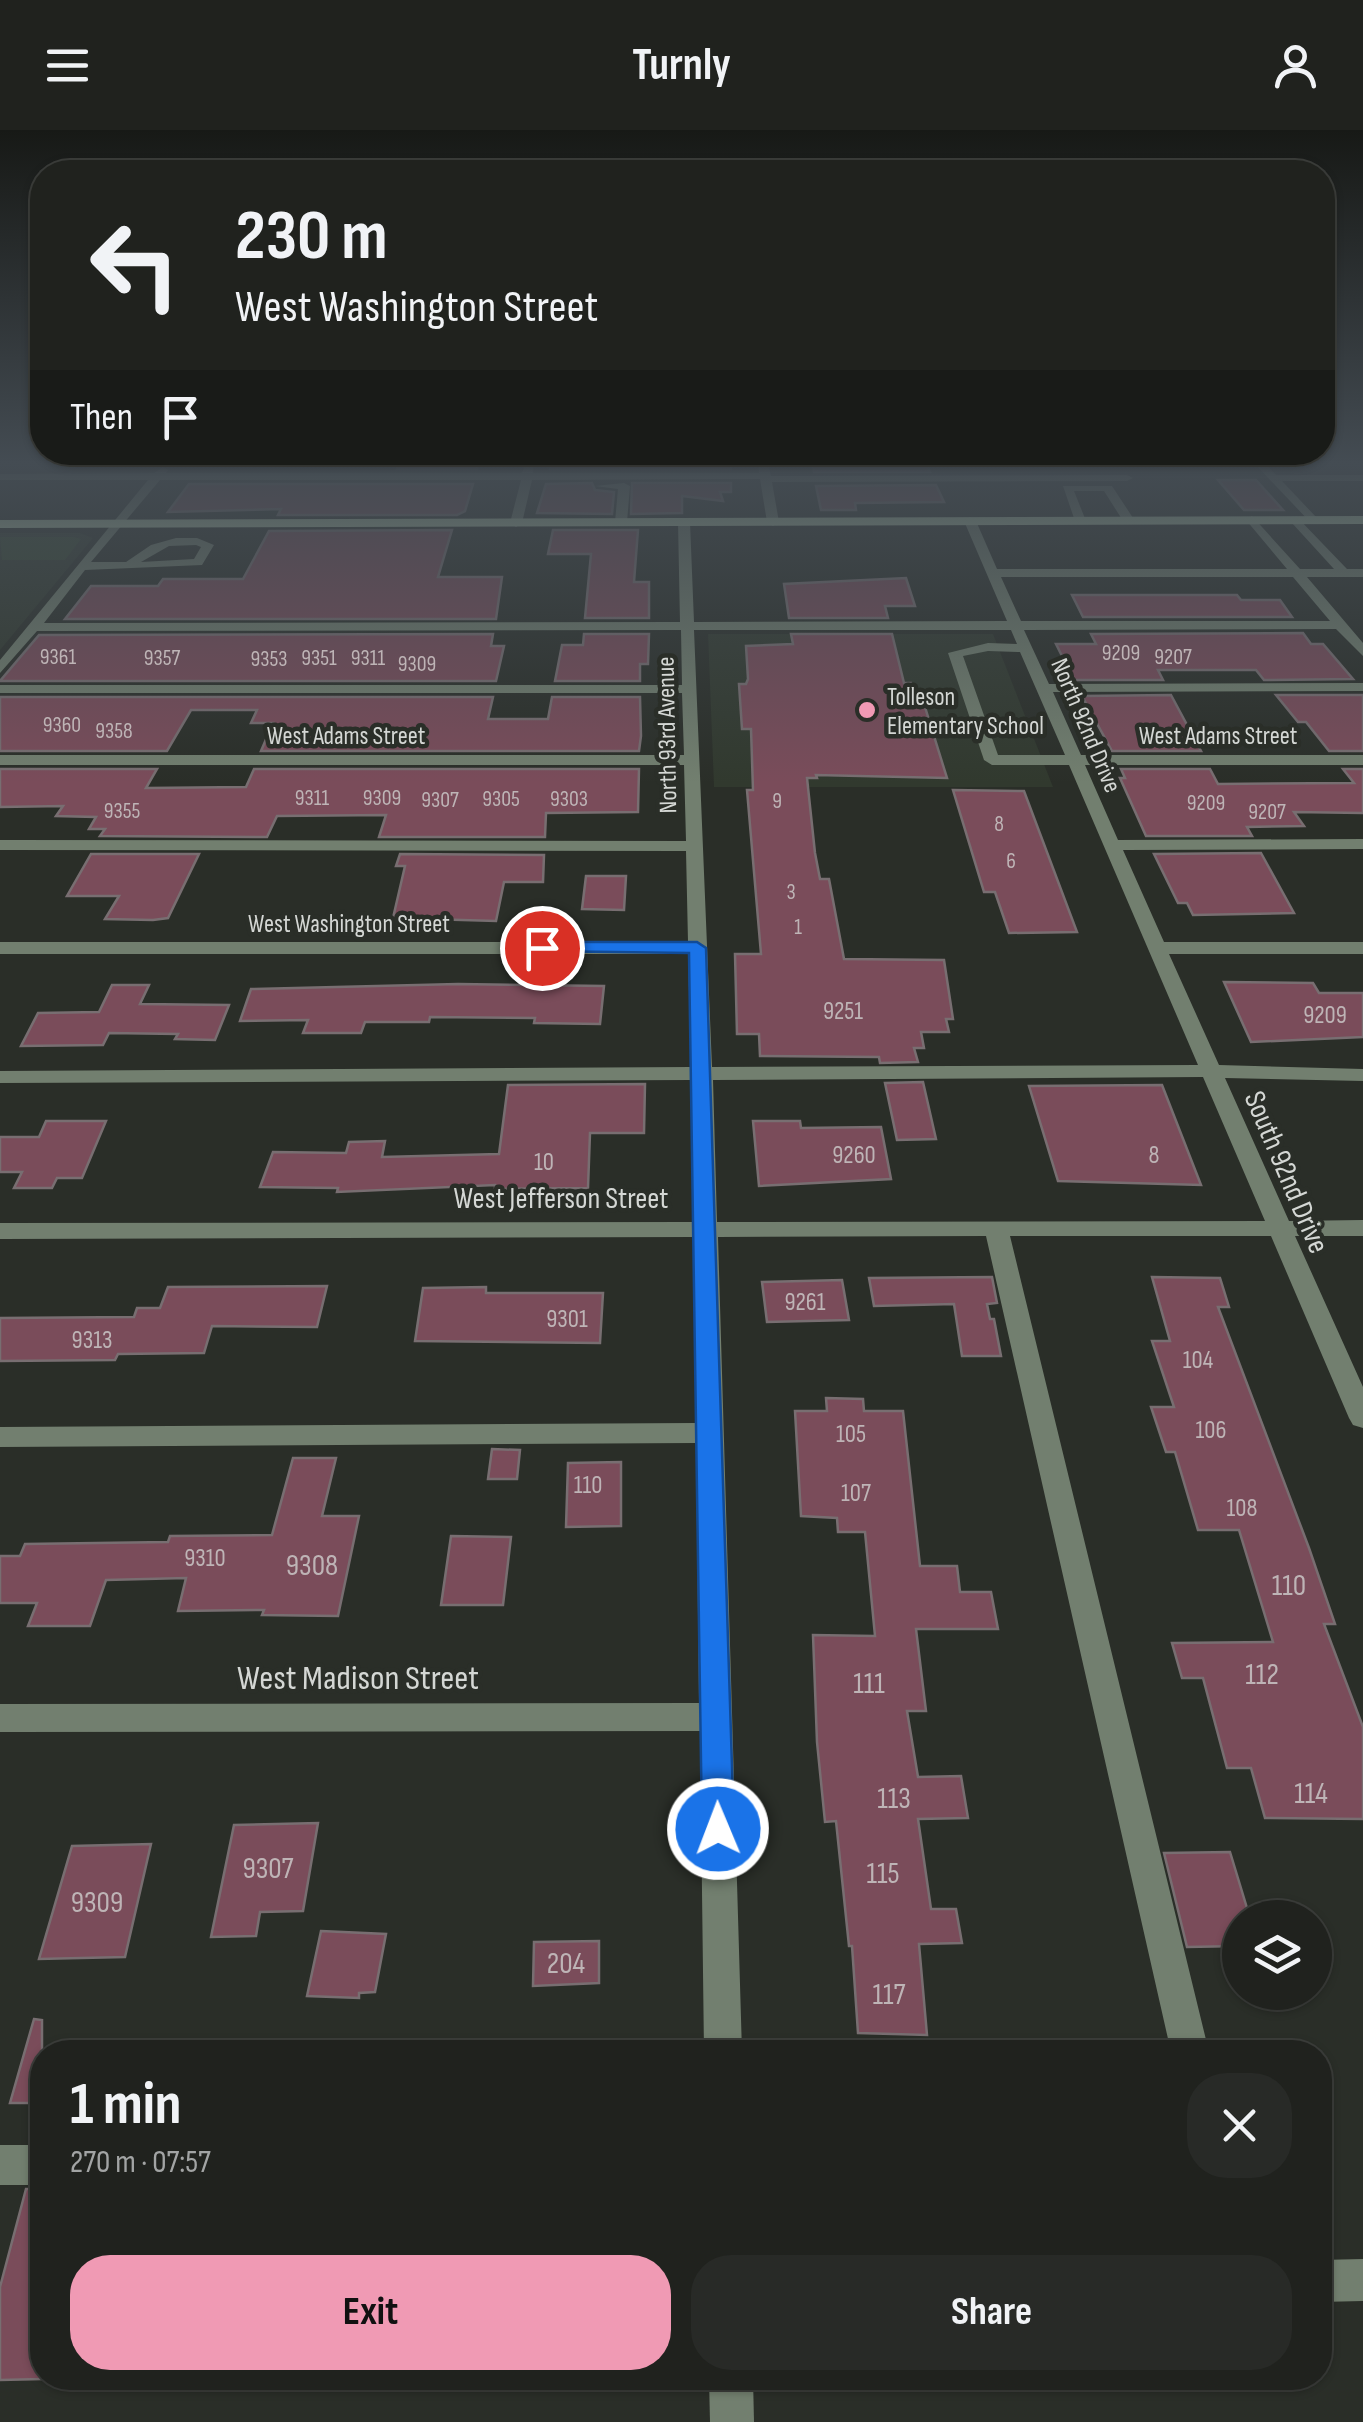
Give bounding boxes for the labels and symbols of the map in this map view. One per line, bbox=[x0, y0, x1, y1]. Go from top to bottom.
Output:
house number: 9209 bbox=[1102, 640, 1140, 667]
house number: 9361 bbox=[40, 644, 76, 671]
house number: 9207 bbox=[1154, 644, 1192, 671]
house number: 9357 bbox=[144, 645, 180, 672]
house number: 9351 bbox=[301, 645, 337, 672]
house number: 9311 bbox=[351, 645, 385, 672]
house number: 9353 bbox=[250, 646, 288, 673]
house number: 9309 bbox=[398, 651, 436, 678]
street label: North 92nd Drive bbox=[1043, 654, 1128, 797]
street label: North 93rd Avenue bbox=[651, 656, 684, 814]
place label: Tolleson Elementary School bbox=[887, 682, 1044, 742]
marker: Tolleson Elementary School bbox=[856, 699, 878, 721]
house number: 9360 bbox=[43, 712, 81, 739]
house number: 9358 bbox=[95, 718, 133, 745]
street label: West Adams Street bbox=[267, 721, 425, 752]
street label: West Adams Street bbox=[1139, 721, 1297, 752]
house number: 9311 bbox=[295, 785, 329, 812]
house number: 9309 bbox=[363, 785, 401, 812]
house number: 9305 bbox=[482, 786, 520, 813]
house number: 9303 bbox=[550, 786, 588, 813]
house number: 9307 bbox=[421, 787, 459, 814]
house number: 9 bbox=[772, 788, 782, 815]
house number: 9209 bbox=[1187, 790, 1225, 817]
house number: 9355 bbox=[104, 798, 140, 825]
house number: 9207 bbox=[1248, 799, 1286, 826]
house number: 8 bbox=[994, 811, 1004, 838]
house number: 6 bbox=[1006, 848, 1016, 875]
house number: 3 bbox=[786, 879, 796, 906]
pin bbox=[500, 906, 585, 991]
street label: West Washington Street bbox=[248, 909, 450, 940]
house number: 1 bbox=[794, 914, 802, 941]
house number: 9251 bbox=[823, 996, 863, 1027]
house number: 9209 bbox=[1303, 1000, 1347, 1031]
street label: South 92nd Drive bbox=[1236, 1086, 1336, 1259]
house number: 9260 bbox=[832, 1140, 876, 1171]
house number: 8 bbox=[1149, 1140, 1159, 1171]
house number: 10 bbox=[534, 1147, 554, 1178]
street label: West Jefferson Street bbox=[454, 1181, 668, 1217]
house number: 9261 bbox=[784, 1287, 826, 1318]
house number: 9301 bbox=[546, 1304, 588, 1335]
house number: 9313 bbox=[72, 1325, 112, 1356]
house number: 104 bbox=[1183, 1345, 1213, 1376]
house number: 106 bbox=[1196, 1415, 1226, 1446]
house number: 105 bbox=[836, 1419, 866, 1450]
house number: 110 bbox=[574, 1470, 602, 1501]
house number: 107 bbox=[841, 1478, 871, 1509]
house number: 108 bbox=[1227, 1493, 1257, 1524]
house number: 9310 bbox=[184, 1543, 226, 1574]
house number: 9308 bbox=[286, 1548, 338, 1584]
house number: 110 bbox=[1272, 1568, 1306, 1604]
street label: West Madison Street bbox=[237, 1657, 479, 1700]
house number: 112 bbox=[1245, 1657, 1279, 1693]
house number: 111 bbox=[853, 1666, 885, 1702]
house number: 114 bbox=[1294, 1776, 1328, 1812]
position arrow bbox=[666, 1777, 770, 1881]
house number: 113 bbox=[877, 1781, 911, 1817]
house number: 9307 bbox=[242, 1851, 294, 1887]
house number: 115 bbox=[866, 1856, 900, 1892]
house number: 9309 bbox=[71, 1885, 123, 1921]
house number: 204 bbox=[547, 1946, 585, 1982]
house number: 117 bbox=[873, 1977, 905, 2013]

